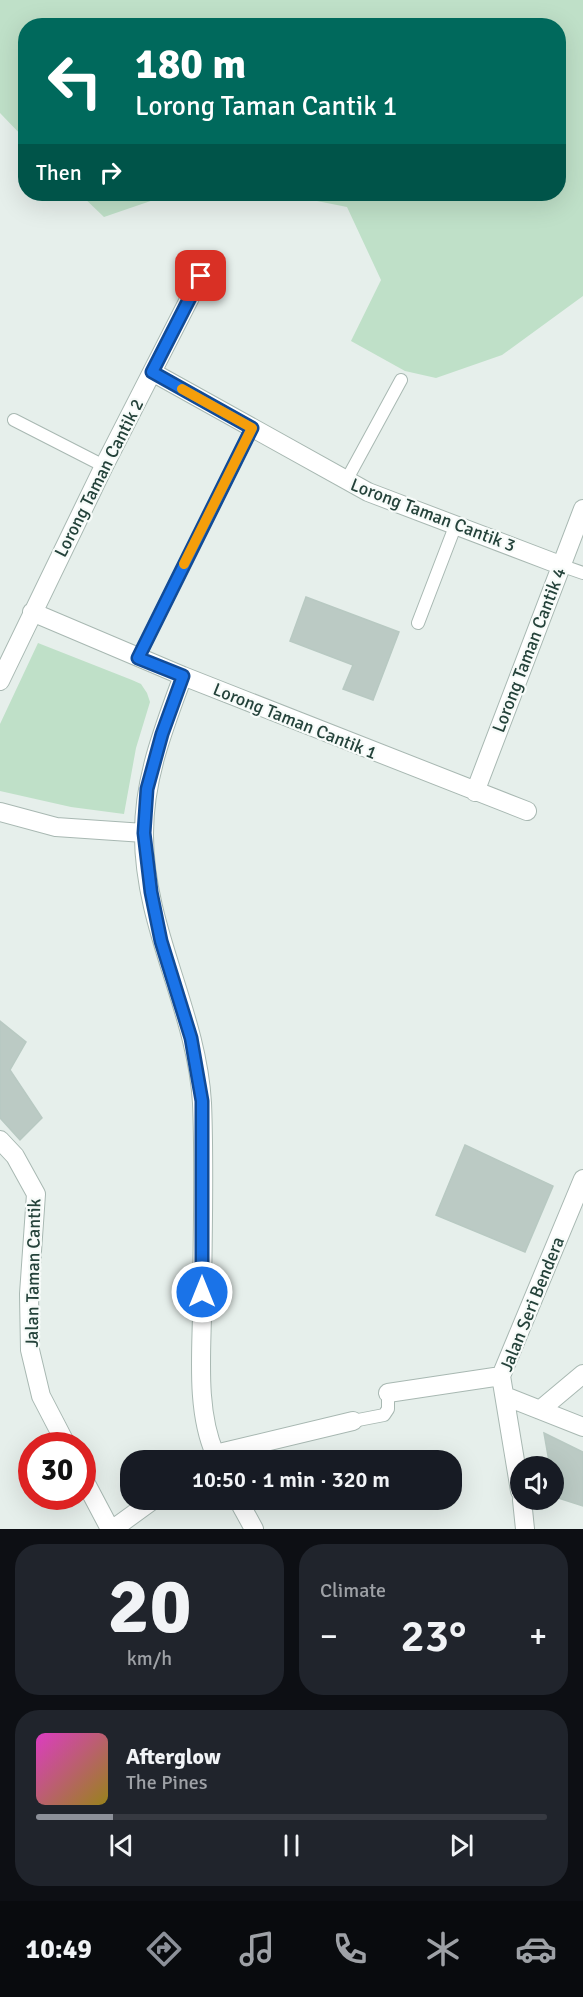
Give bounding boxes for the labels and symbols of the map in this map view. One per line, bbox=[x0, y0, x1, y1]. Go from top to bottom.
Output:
pin bbox=[175, 250, 226, 301]
street label: Lorong Taman Cantik 2 bbox=[50, 395, 148, 561]
street label: Lorong Taman Cantik 3 bbox=[347, 473, 519, 557]
street label: Lorong Taman Cantik 4 bbox=[487, 564, 571, 736]
street label: Lorong Taman Cantik 1 bbox=[210, 678, 380, 764]
street label: Jalan Taman Cantik bbox=[21, 1198, 45, 1348]
street label: Jalan Seri Bendera bbox=[495, 1233, 569, 1375]
position arrow bbox=[170, 1260, 234, 1324]
speed limit sign: 30 bbox=[18, 1432, 96, 1510]

